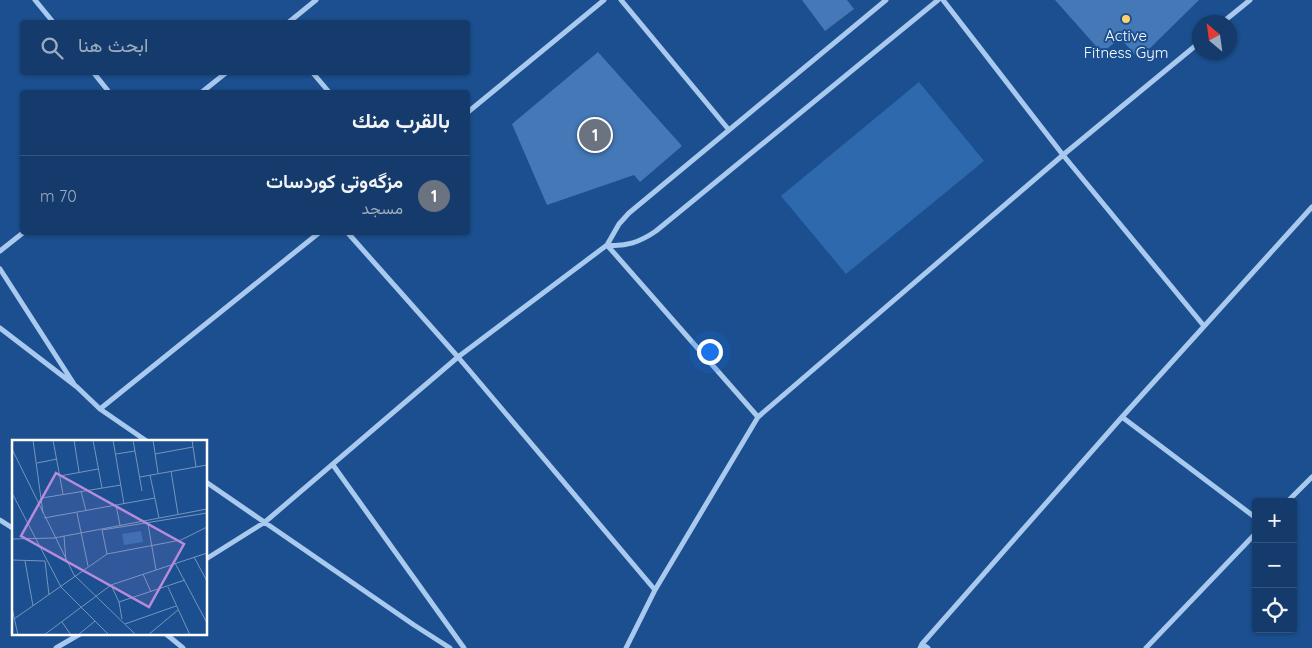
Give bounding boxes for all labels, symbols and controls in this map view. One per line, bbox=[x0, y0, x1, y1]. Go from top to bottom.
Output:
marker: Active Fitness Gym bbox=[1120, 13, 1132, 25]
north arrow bbox=[1192, 15, 1237, 60]
search box bbox=[20, 20, 470, 75]
place label: Active Fitness Gym bbox=[1084, 26, 1168, 62]
text: ابحث هنا bbox=[78, 33, 148, 57]
icon: search bbox=[38, 34, 66, 62]
text: بالقرب منك bbox=[352, 107, 450, 133]
pin: 1 bbox=[579, 116, 611, 154]
text: مزگەوتی كوردسات bbox=[266, 169, 403, 193]
text: 70 m bbox=[40, 186, 77, 206]
text: 1 bbox=[431, 186, 437, 206]
text: مسجد bbox=[362, 198, 403, 218]
your location bbox=[697, 339, 723, 365]
inset map bbox=[12, 440, 208, 636]
map controls bbox=[1252, 498, 1297, 633]
button: + bbox=[1252, 498, 1297, 543]
button: − bbox=[1252, 543, 1297, 588]
button: locate bbox=[1252, 588, 1297, 633]

